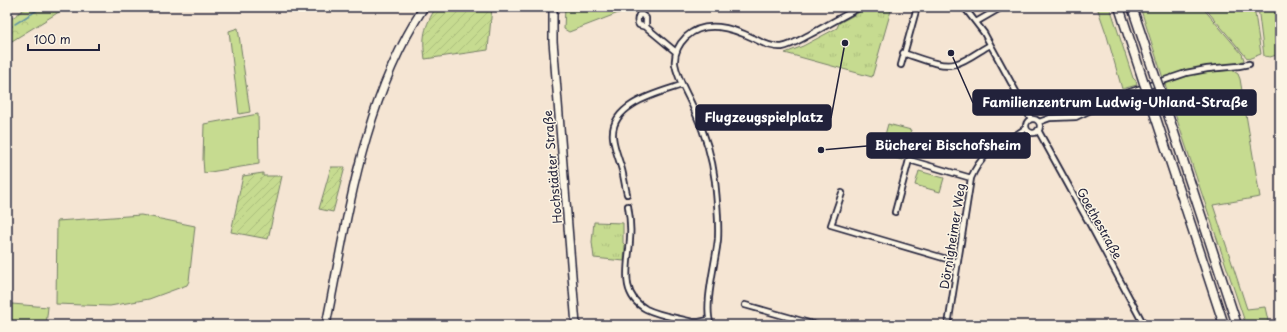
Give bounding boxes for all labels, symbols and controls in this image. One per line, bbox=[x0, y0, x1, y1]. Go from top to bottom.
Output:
scale bar bbox=[28, 26, 99, 52]
text: 100 m bbox=[34, 30, 71, 48]
callout: Familienzentrum Ludwig-Uhland-Straße bbox=[973, 90, 1256, 115]
text: Familienzentrum Ludwig-Uhland-Straße bbox=[982, 92, 1248, 111]
callout: Flugzeugspielplatz bbox=[696, 105, 831, 130]
text: Flugzeugspielplatz bbox=[705, 107, 823, 126]
street label: Hochstädter Straße bbox=[538, 110, 566, 224]
callout: Bücherei Bischofsheim bbox=[867, 133, 1030, 158]
text: Bücherei Bischofsheim bbox=[875, 135, 1021, 154]
street label: Dörnigheimer Weg bbox=[935, 182, 969, 290]
street label: Goethestraße bbox=[1073, 184, 1127, 262]

